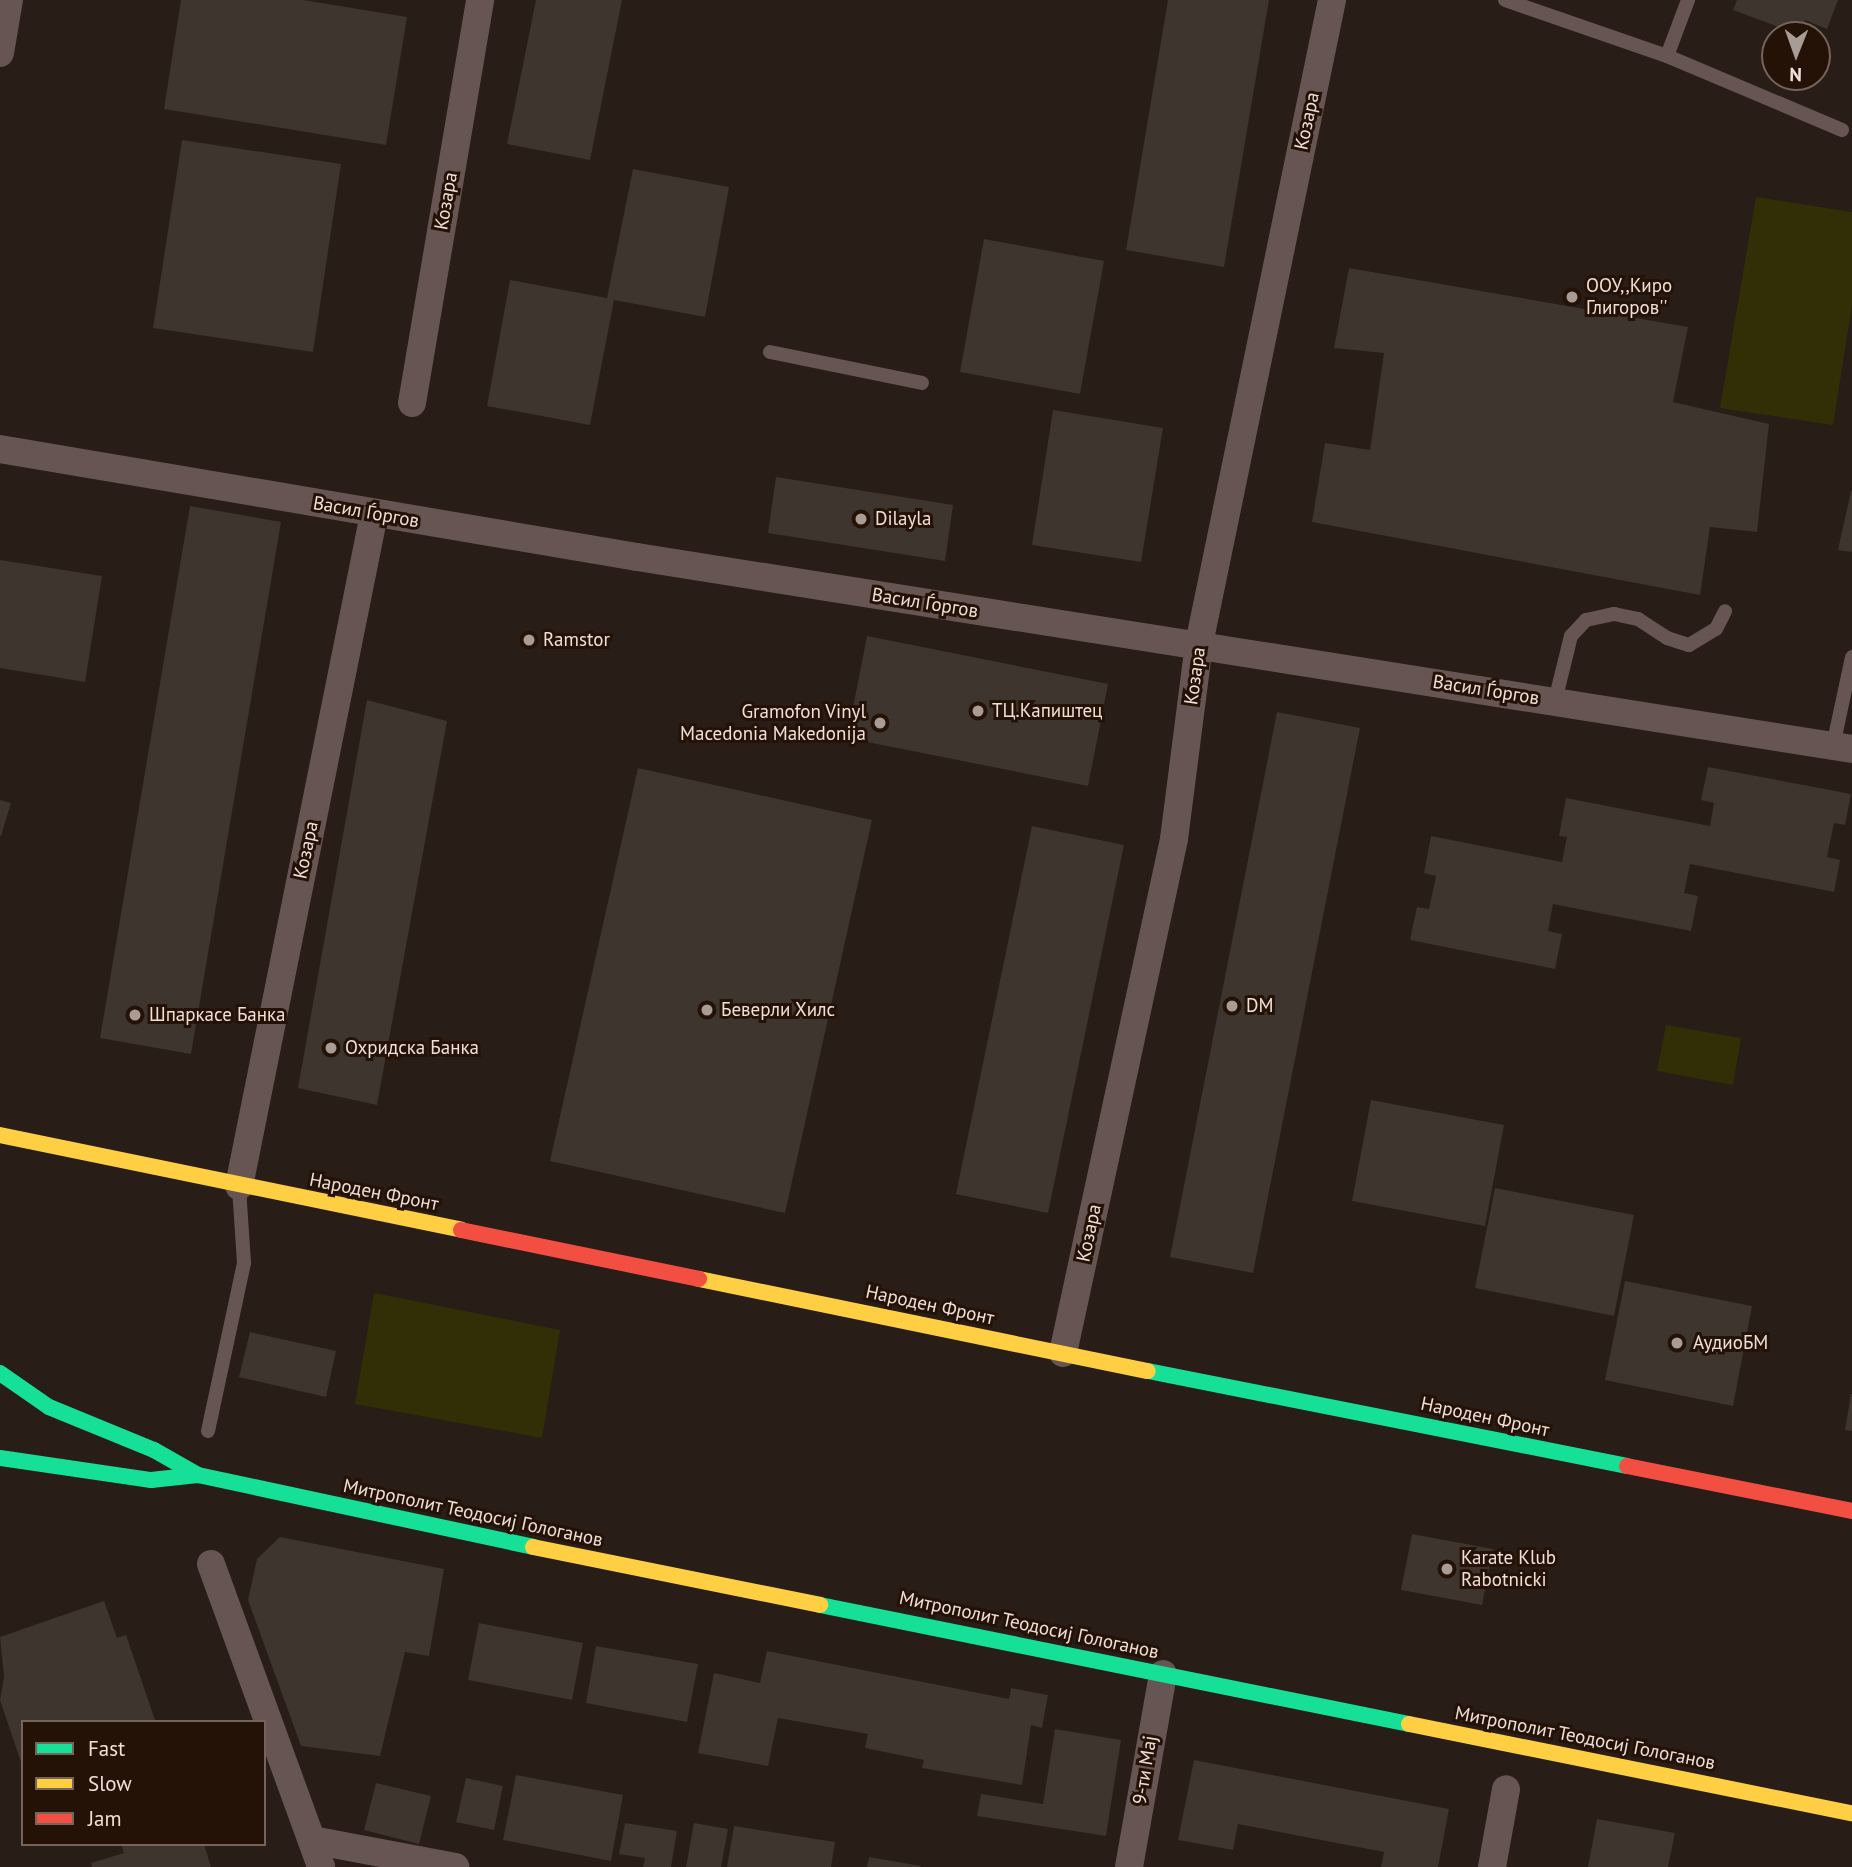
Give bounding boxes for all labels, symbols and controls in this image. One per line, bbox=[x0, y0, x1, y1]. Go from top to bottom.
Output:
north arrow bbox=[1761, 21, 1831, 91]
text: N bbox=[1789, 63, 1802, 87]
street label: Козара bbox=[1290, 90, 1324, 152]
street label: Козара bbox=[430, 170, 462, 232]
place label: ООУ,,Киро Глигоров'' bbox=[1586, 275, 1672, 319]
marker: ООУ,,Киро Глигоров'' bbox=[1564, 289, 1580, 305]
street label: Васил Ѓоргов bbox=[311, 491, 421, 533]
place label: Dilayla bbox=[875, 508, 931, 530]
marker: Dilayla bbox=[853, 511, 869, 527]
street label: Васил Ѓоргов bbox=[870, 583, 980, 623]
place label: Ramstor bbox=[543, 629, 610, 651]
marker: Ramstor bbox=[521, 632, 537, 648]
street label: Козара bbox=[1180, 646, 1210, 706]
street label: Васил Ѓоргов bbox=[1431, 670, 1541, 710]
place label: ТЦ.Капиштец bbox=[992, 700, 1103, 722]
place label: Gramofon Vinyl Macedonia Makedonija bbox=[680, 701, 866, 745]
marker: ТЦ.Капиштец bbox=[970, 703, 986, 719]
marker: Gramofon Vinyl Macedonia Makedonija bbox=[872, 715, 888, 731]
street label: Козара bbox=[289, 819, 323, 881]
place label: DM bbox=[1246, 995, 1273, 1017]
marker: DM bbox=[1224, 998, 1240, 1014]
place label: Беверли Хилс bbox=[721, 999, 836, 1021]
marker: Беверли Хилс bbox=[699, 1002, 715, 1018]
place label: Шпаркасе Банка bbox=[149, 1004, 286, 1026]
marker: Шпаркасе Банка bbox=[127, 1007, 143, 1023]
place label: Охридска Банка bbox=[345, 1037, 479, 1059]
marker: Охридска Банка bbox=[323, 1040, 339, 1056]
street label: Народен Фронт bbox=[308, 1168, 440, 1216]
street label: Козара bbox=[1072, 1202, 1106, 1264]
street label: Народен Фронт bbox=[864, 1280, 996, 1330]
place label: АудиоБМ bbox=[1693, 1332, 1768, 1354]
marker: АудиоБМ bbox=[1667, 1333, 1687, 1353]
street label: Народен Фронт bbox=[1419, 1392, 1551, 1442]
street label: Митрополит Теодосиј Гологанов bbox=[341, 1474, 605, 1552]
place label: Karate Klub Rabotnicki bbox=[1461, 1547, 1556, 1591]
marker: Karate Klub Rabotnicki bbox=[1439, 1561, 1455, 1577]
street label: Митрополит Теодосиј Гологанов bbox=[897, 1586, 1161, 1664]
street label: Митрополит Теодосиј Гологанов bbox=[1452, 1701, 1718, 1775]
legend bbox=[21, 1720, 266, 1846]
street label: 9-ти Мај bbox=[1128, 1734, 1162, 1806]
text: Fast bbox=[88, 1735, 125, 1762]
text: Slow bbox=[88, 1770, 132, 1797]
text: Jam bbox=[88, 1805, 122, 1832]

